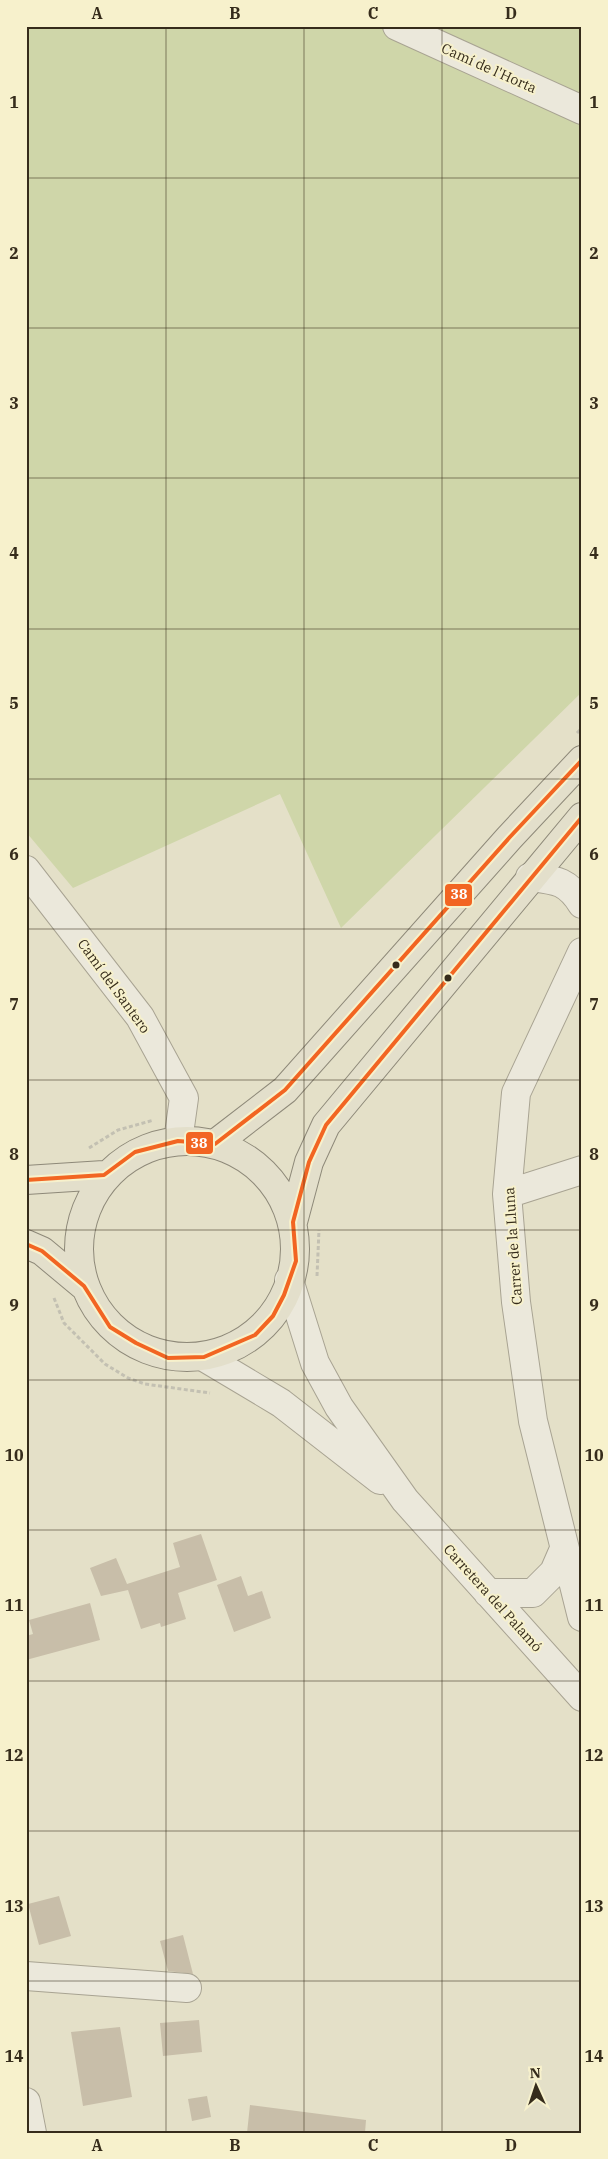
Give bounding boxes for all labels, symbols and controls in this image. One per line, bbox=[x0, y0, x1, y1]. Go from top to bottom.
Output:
text: A bbox=[91, 3, 103, 23]
text: B bbox=[229, 3, 241, 23]
text: C bbox=[368, 3, 378, 23]
text: D bbox=[505, 3, 517, 23]
street label: Camí de l'Horta bbox=[439, 39, 540, 97]
text: 1 bbox=[9, 92, 19, 112]
text: 1 bbox=[589, 92, 599, 112]
text: 2 bbox=[9, 243, 19, 263]
text: 2 bbox=[589, 243, 599, 263]
text: 3 bbox=[9, 393, 19, 413]
text: 3 bbox=[589, 393, 599, 413]
text: 4 bbox=[9, 543, 19, 563]
text: 4 bbox=[589, 543, 599, 563]
text: 5 bbox=[9, 693, 19, 713]
text: 5 bbox=[589, 693, 599, 713]
text: 6 bbox=[9, 844, 19, 864]
text: 6 bbox=[589, 844, 599, 864]
line badge: 38 bbox=[444, 883, 473, 907]
text: 38 bbox=[451, 885, 467, 903]
street label: Camí del Santero bbox=[74, 935, 154, 1037]
unlabelled marker bbox=[391, 960, 401, 970]
unlabelled marker bbox=[443, 973, 453, 983]
text: 7 bbox=[9, 994, 19, 1014]
text: 7 bbox=[589, 994, 599, 1014]
line badge: 38 bbox=[185, 1131, 214, 1155]
text: 38 bbox=[191, 1134, 207, 1152]
text: 8 bbox=[9, 1144, 19, 1164]
text: 8 bbox=[589, 1144, 599, 1164]
street label: Carrer de la Lluna bbox=[500, 1186, 526, 1306]
text: 9 bbox=[9, 1295, 19, 1315]
text: 9 bbox=[589, 1295, 599, 1315]
text: 10 bbox=[4, 1445, 24, 1465]
text: 10 bbox=[584, 1445, 604, 1465]
street label: Carretera del Palamó bbox=[440, 1540, 546, 1656]
text: 11 bbox=[4, 1595, 24, 1615]
text: 11 bbox=[584, 1595, 604, 1615]
text: 12 bbox=[4, 1745, 24, 1765]
text: 12 bbox=[584, 1745, 604, 1765]
text: 13 bbox=[4, 1896, 24, 1916]
text: 13 bbox=[584, 1896, 604, 1916]
text: 14 bbox=[4, 2046, 24, 2066]
text: 14 bbox=[584, 2046, 604, 2066]
north arrow bbox=[510, 2062, 560, 2112]
text: N bbox=[529, 2064, 541, 2082]
text: A bbox=[91, 2135, 103, 2155]
text: B bbox=[229, 2135, 241, 2155]
text: C bbox=[368, 2135, 378, 2155]
text: D bbox=[505, 2135, 517, 2155]

